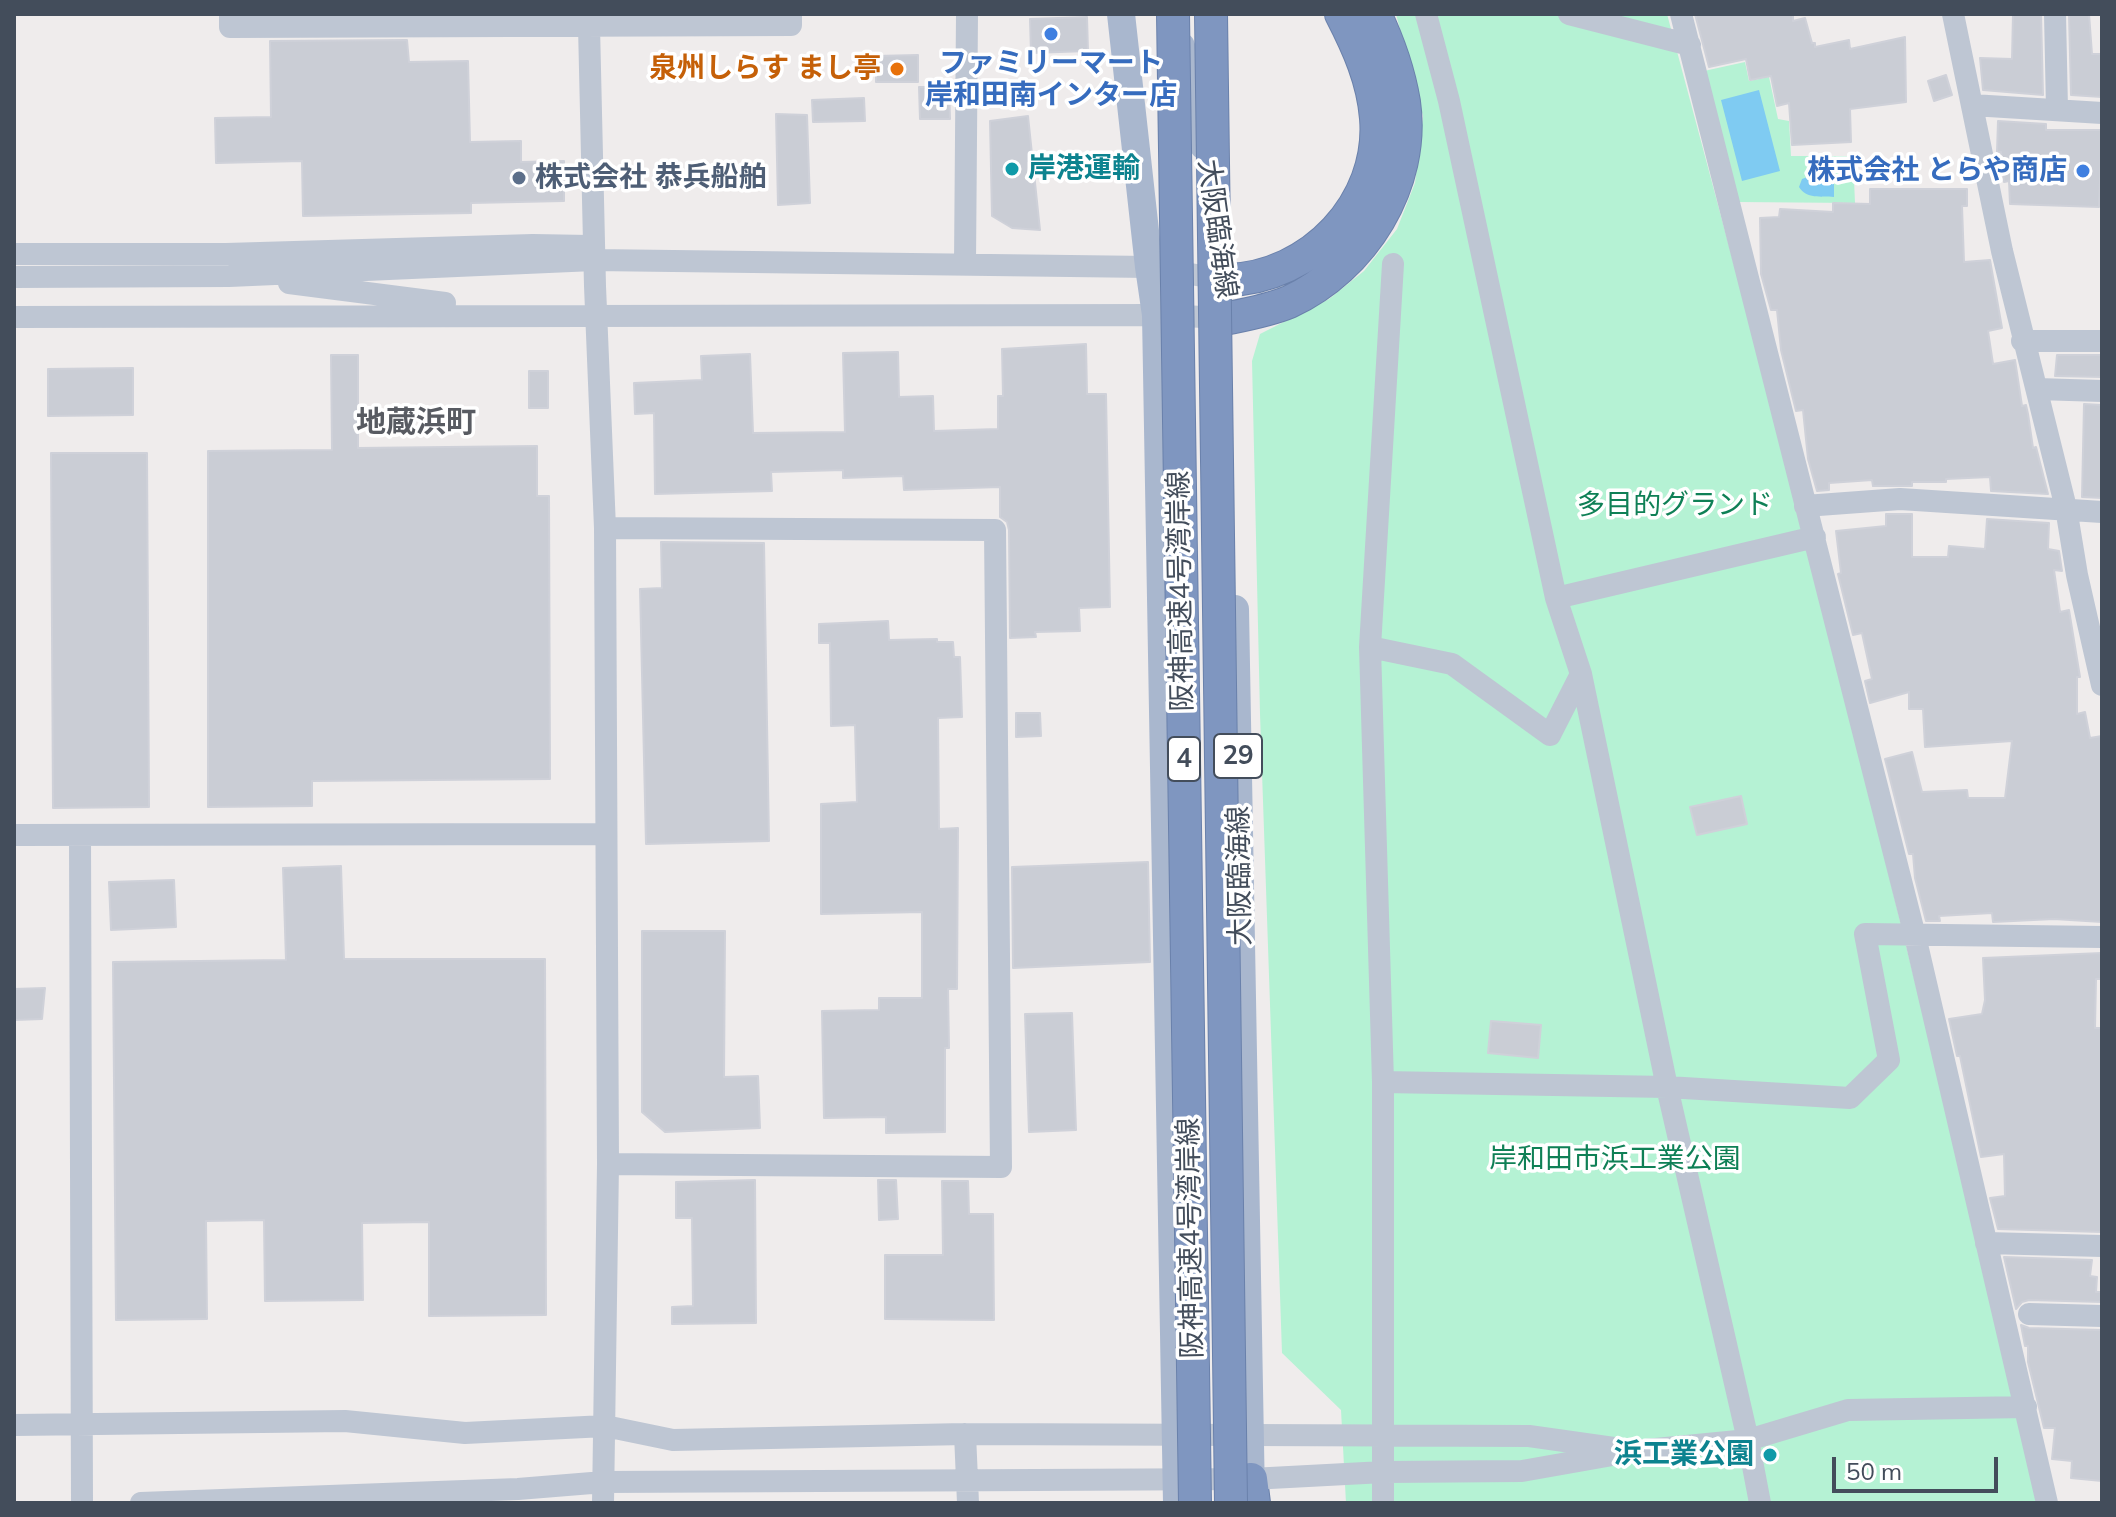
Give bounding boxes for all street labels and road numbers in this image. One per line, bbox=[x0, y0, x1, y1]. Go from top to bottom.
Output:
street label: 大阪臨海線 bbox=[1191, 157, 1243, 301]
street label: 阪神高速4号湾岸線 bbox=[1162, 470, 1200, 712]
road number: 29 bbox=[1214, 734, 1262, 778]
road number: 4 bbox=[1168, 737, 1200, 781]
street label: 大阪臨海線 bbox=[1222, 806, 1258, 946]
street label: 阪神高速4号湾岸線 bbox=[1172, 1117, 1210, 1359]

